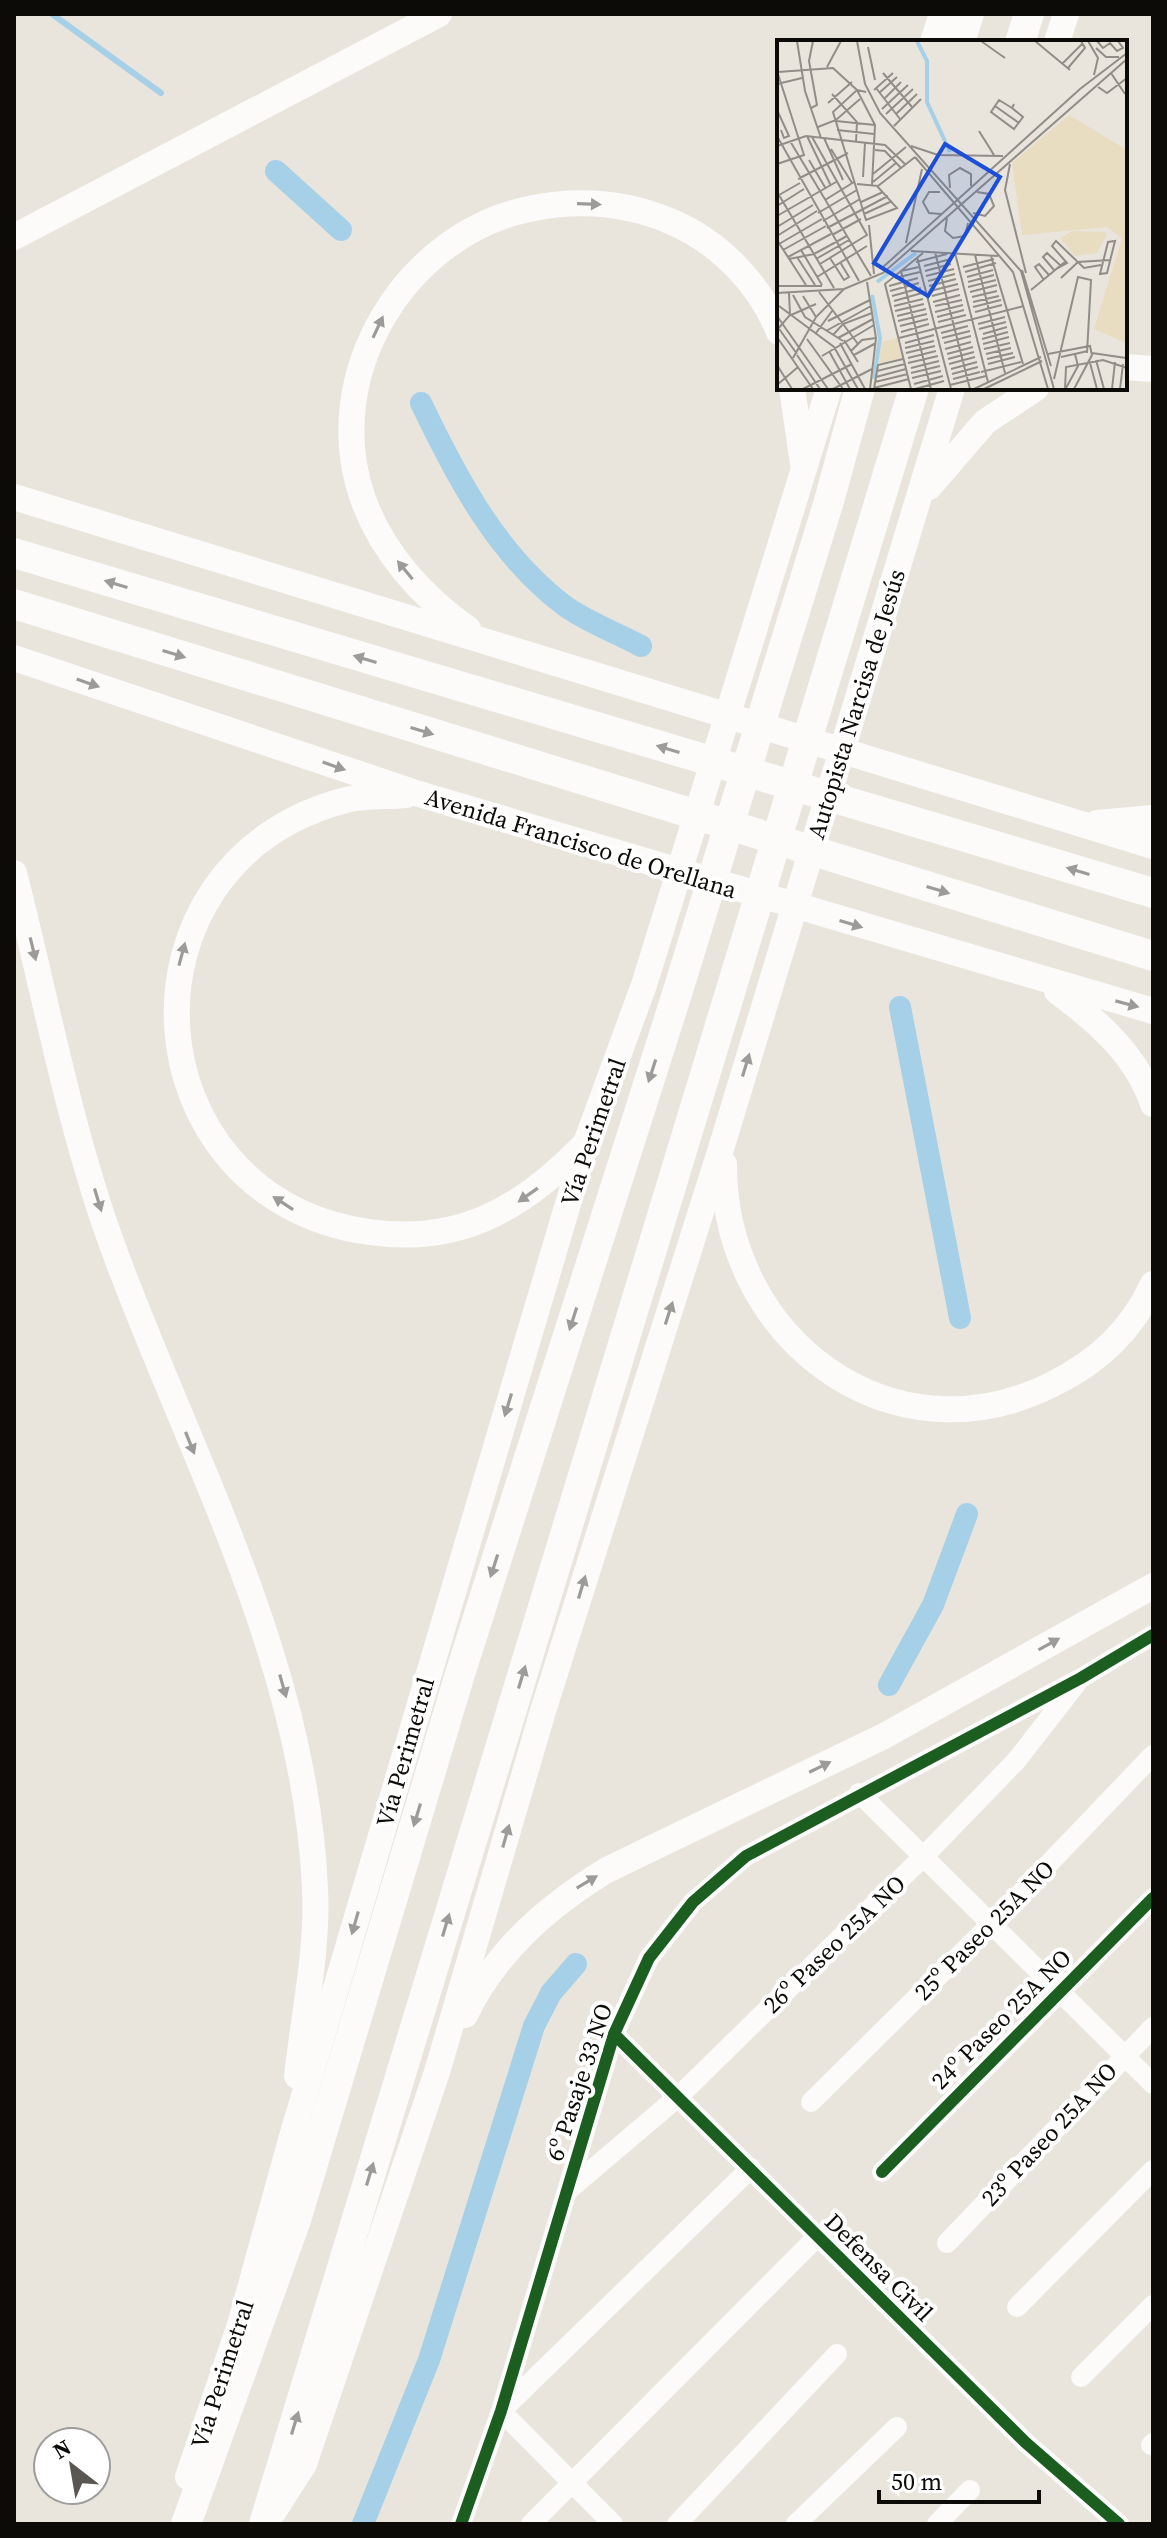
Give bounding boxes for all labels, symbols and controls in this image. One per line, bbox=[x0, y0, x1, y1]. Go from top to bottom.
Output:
inset map bbox=[777, 40, 1127, 390]
one-way arrow bbox=[577, 197, 602, 210]
one-way arrow bbox=[371, 315, 384, 339]
one-way arrow bbox=[397, 561, 414, 581]
street label: Autopista Narcisa de Jesús bbox=[799, 565, 913, 843]
one-way arrow bbox=[104, 577, 128, 590]
one-way arrow bbox=[162, 648, 186, 661]
one-way arrow bbox=[353, 652, 377, 665]
one-way arrow bbox=[76, 677, 100, 689]
one-way arrow bbox=[411, 725, 435, 737]
one-way arrow bbox=[656, 742, 680, 755]
one-way arrow bbox=[323, 760, 347, 772]
street label: Avenida Francisco de Orellana bbox=[421, 780, 742, 906]
one-way arrow bbox=[1066, 864, 1090, 877]
one-way arrow bbox=[927, 884, 951, 897]
one-way arrow bbox=[839, 918, 863, 930]
one-way arrow bbox=[27, 936, 39, 961]
one-way arrow bbox=[177, 941, 189, 966]
one-way arrow bbox=[1116, 998, 1140, 1011]
one-way arrow bbox=[740, 1052, 753, 1076]
street label: Vía Perimetral bbox=[552, 1054, 634, 1210]
one-way arrow bbox=[646, 1060, 658, 1084]
one-way arrow bbox=[518, 1187, 539, 1202]
one-way arrow bbox=[92, 1188, 105, 1212]
one-way arrow bbox=[272, 1197, 294, 1211]
one-way arrow bbox=[663, 1300, 675, 1324]
one-way arrow bbox=[567, 1307, 579, 1331]
one-way arrow bbox=[501, 1394, 514, 1418]
one-way arrow bbox=[184, 1431, 197, 1455]
one-way arrow bbox=[487, 1555, 500, 1579]
one-way arrow bbox=[576, 1575, 589, 1599]
one-way arrow bbox=[1037, 1638, 1060, 1651]
one-way arrow bbox=[516, 1664, 529, 1688]
street label: Vía Perimetral bbox=[368, 1673, 442, 1831]
one-way arrow bbox=[277, 1674, 290, 1698]
one-way arrow bbox=[808, 1760, 831, 1774]
one-way arrow bbox=[410, 1803, 423, 1827]
one-way arrow bbox=[501, 1824, 513, 1849]
street label: 25º Paseo 25A NO bbox=[907, 1853, 1061, 2007]
street label: 26º Paseo 25A NO bbox=[756, 1868, 912, 2020]
one-way arrow bbox=[576, 1875, 598, 1889]
one-way arrow bbox=[348, 1911, 361, 1935]
one-way arrow bbox=[440, 1913, 453, 1937]
street label: 24º Paseo 25A NO bbox=[924, 1942, 1078, 2096]
street label: 6º Pasaje 33 NO bbox=[538, 1999, 620, 2165]
street label: 23º Paseo 25A NO bbox=[973, 2055, 1125, 2213]
one-way arrow bbox=[364, 2162, 377, 2186]
street label: Defensa Civil bbox=[818, 2206, 940, 2328]
street label: Vía Perimetral bbox=[182, 2295, 262, 2453]
one-way arrow bbox=[289, 2410, 301, 2434]
north arrow bbox=[32, 2426, 112, 2506]
text: N bbox=[47, 2432, 76, 2466]
scale bar bbox=[879, 2454, 1039, 2504]
text: 50 m bbox=[891, 2465, 942, 2498]

